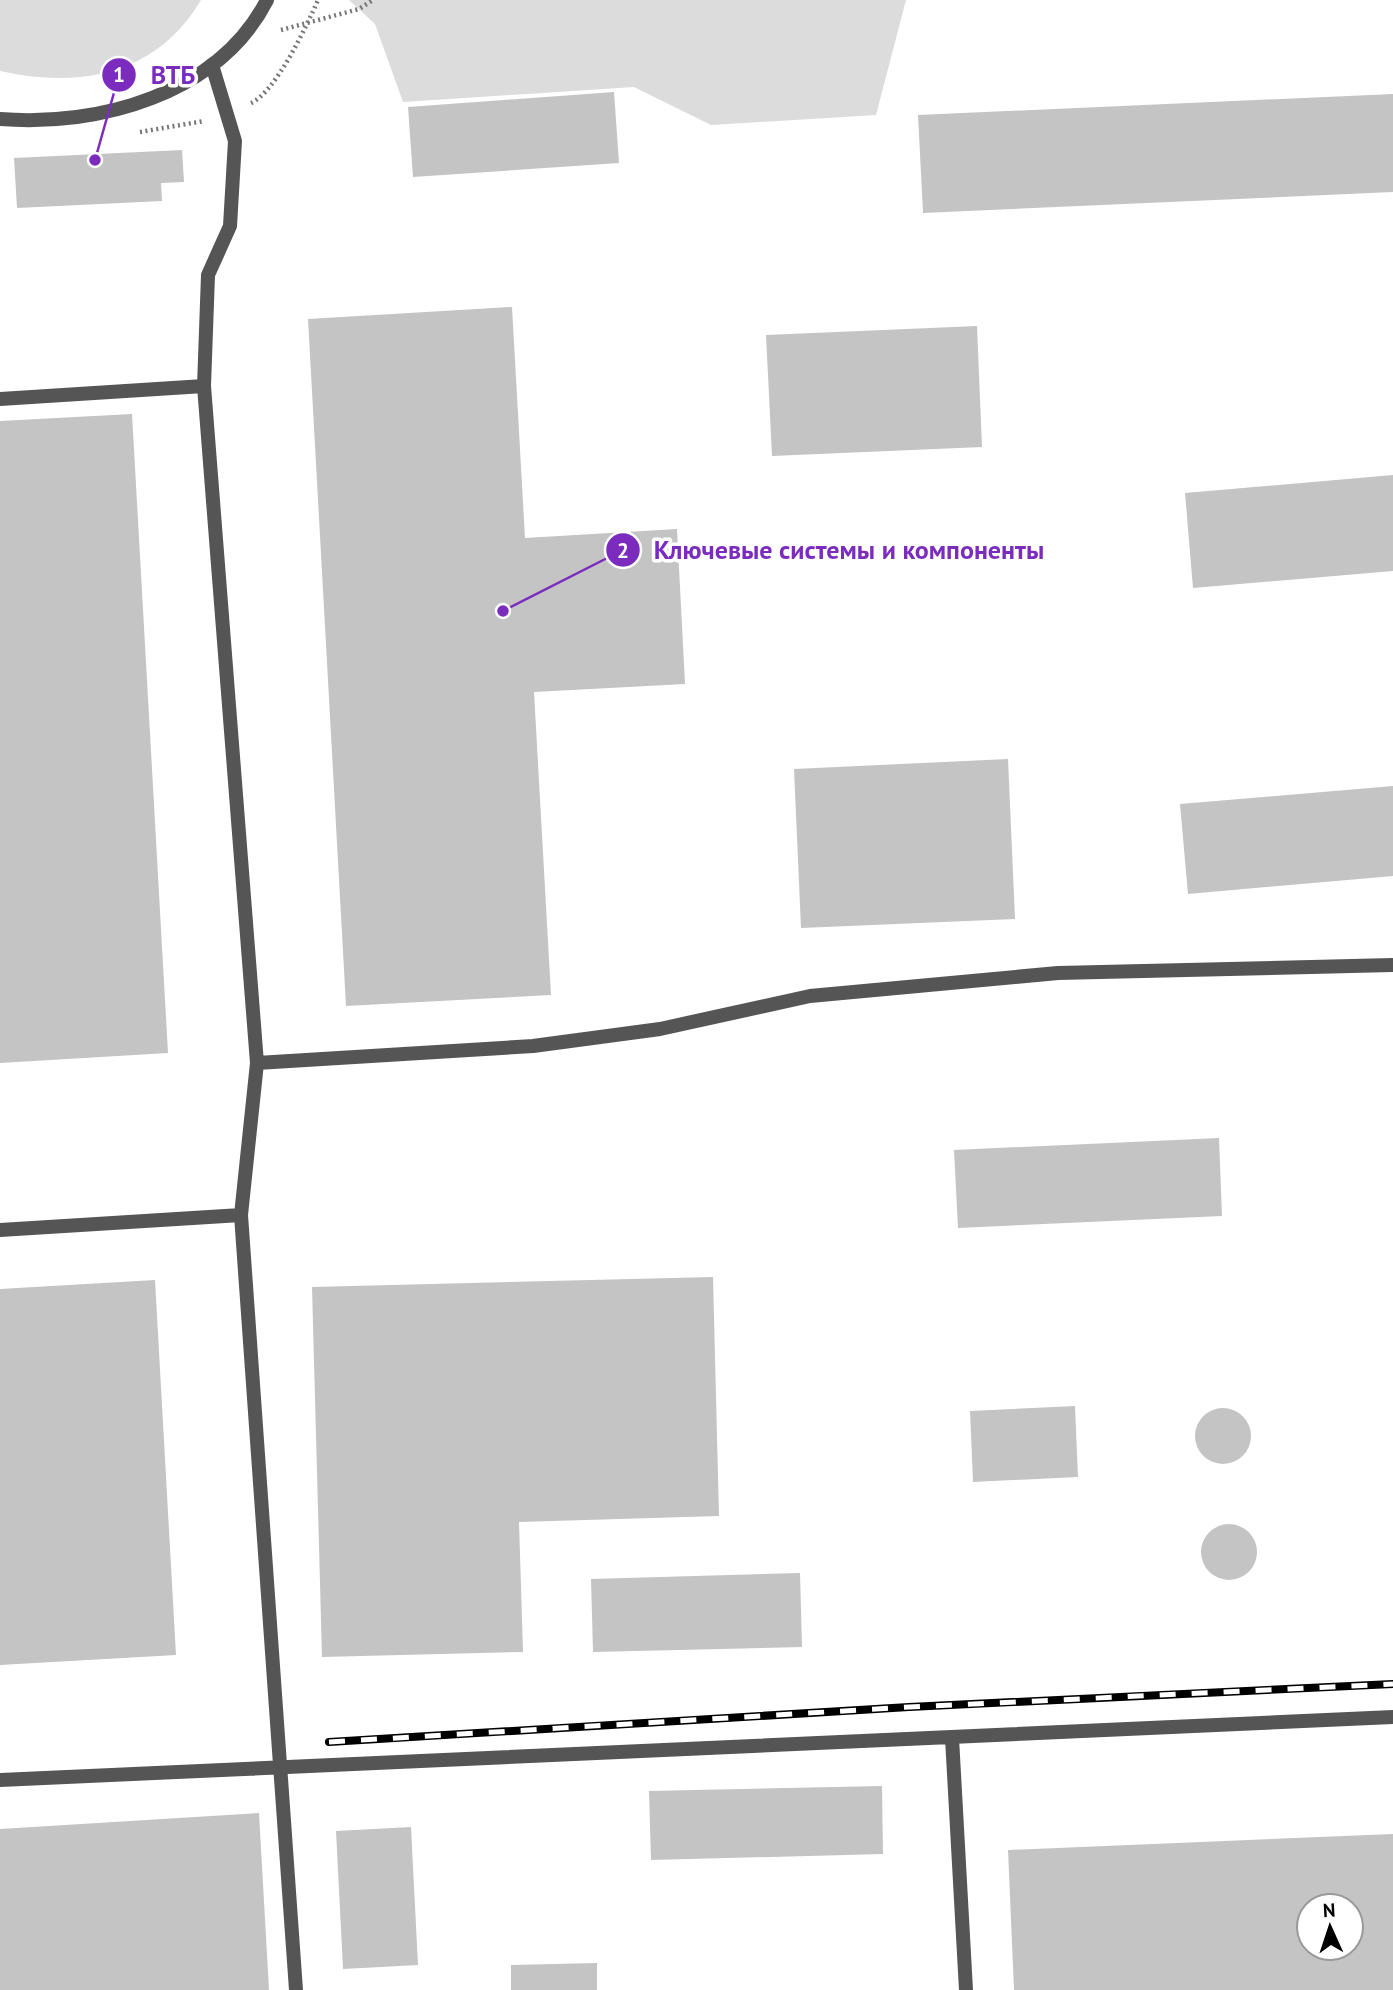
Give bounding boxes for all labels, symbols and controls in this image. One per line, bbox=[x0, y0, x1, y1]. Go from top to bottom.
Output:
callout: ВТБ bbox=[101, 51, 209, 98]
text: ВТБ bbox=[151, 58, 195, 91]
text: 1 bbox=[113, 61, 125, 88]
callout: Ключевые системы и компоненты bbox=[605, 527, 1058, 574]
text: Ключевые системы и компоненты bbox=[654, 533, 1044, 566]
text: 2 bbox=[617, 537, 629, 564]
north arrow bbox=[1295, 1892, 1365, 1962]
text: N bbox=[1322, 1898, 1336, 1922]

